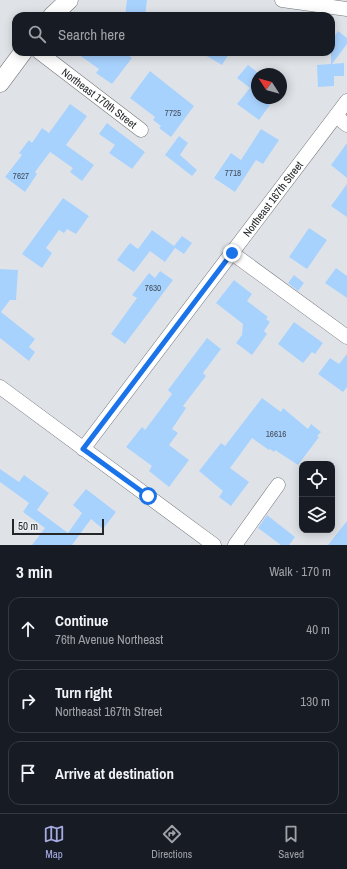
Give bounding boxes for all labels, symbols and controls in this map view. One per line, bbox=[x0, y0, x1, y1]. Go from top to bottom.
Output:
search box bbox=[12, 12, 335, 56]
icon: search bbox=[26, 23, 48, 45]
text: Search here bbox=[58, 24, 125, 45]
street label: Northeast 170th Street bbox=[59, 65, 140, 132]
north arrow bbox=[251, 68, 287, 104]
house number: 7725 bbox=[165, 107, 181, 119]
street label: Northeast 167th Street bbox=[240, 158, 306, 239]
house number: 7718 bbox=[225, 167, 241, 179]
house number: 7627 bbox=[13, 170, 29, 182]
route end bbox=[223, 244, 241, 262]
house number: 7630 bbox=[145, 282, 161, 294]
house number: 16616 bbox=[266, 428, 286, 440]
map controls bbox=[299, 461, 335, 533]
button: locate bbox=[299, 461, 335, 497]
route start bbox=[139, 487, 157, 505]
button: layers bbox=[299, 497, 335, 533]
scale bar bbox=[12, 517, 104, 536]
text: 50 m bbox=[18, 519, 38, 533]
text: 3 min bbox=[16, 560, 52, 583]
text: Walk · 170 m bbox=[269, 563, 331, 580]
text: Continue bbox=[55, 610, 108, 631]
icon: ahead bbox=[17, 618, 39, 640]
text: 40 m bbox=[306, 621, 330, 638]
text: 76th Avenue Northeast bbox=[55, 631, 163, 648]
text: Turn right bbox=[55, 682, 112, 703]
icon: right bbox=[17, 690, 39, 712]
text: 130 m bbox=[300, 693, 330, 710]
text: Northeast 167th Street bbox=[55, 703, 162, 720]
icon: arrive bbox=[17, 762, 39, 784]
text: Arrive at destination bbox=[55, 763, 174, 784]
tab: Map bbox=[43, 823, 65, 861]
tab: Directions bbox=[151, 823, 192, 861]
tab: Saved bbox=[278, 823, 304, 861]

